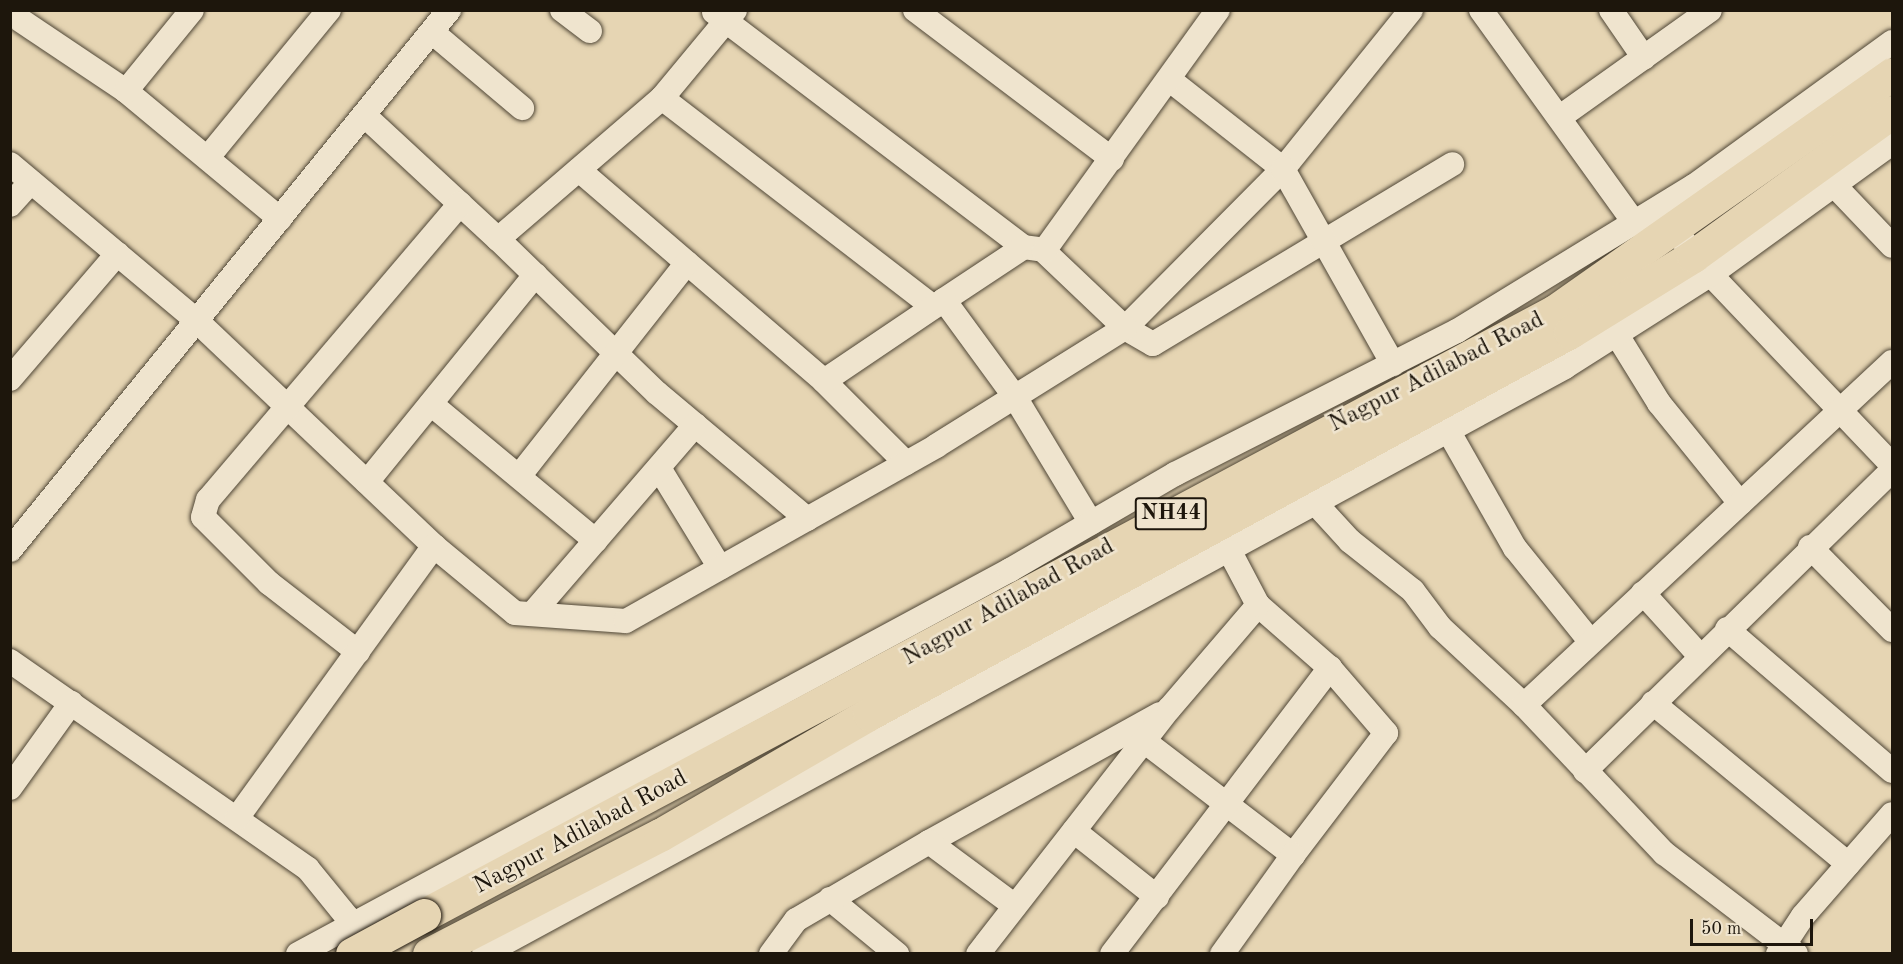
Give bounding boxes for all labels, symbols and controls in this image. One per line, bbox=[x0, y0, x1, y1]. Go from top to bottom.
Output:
street label: Nagpur Adilabad Road bbox=[1325, 306, 1549, 440]
road number: NH44 bbox=[1134, 495, 1208, 533]
street label: Nagpur Adilabad Road bbox=[898, 533, 1120, 673]
street label: Nagpur Adilabad Road bbox=[469, 765, 693, 901]
scale bar bbox=[1693, 907, 1816, 945]
text: 50 m bbox=[1701, 920, 1741, 938]

